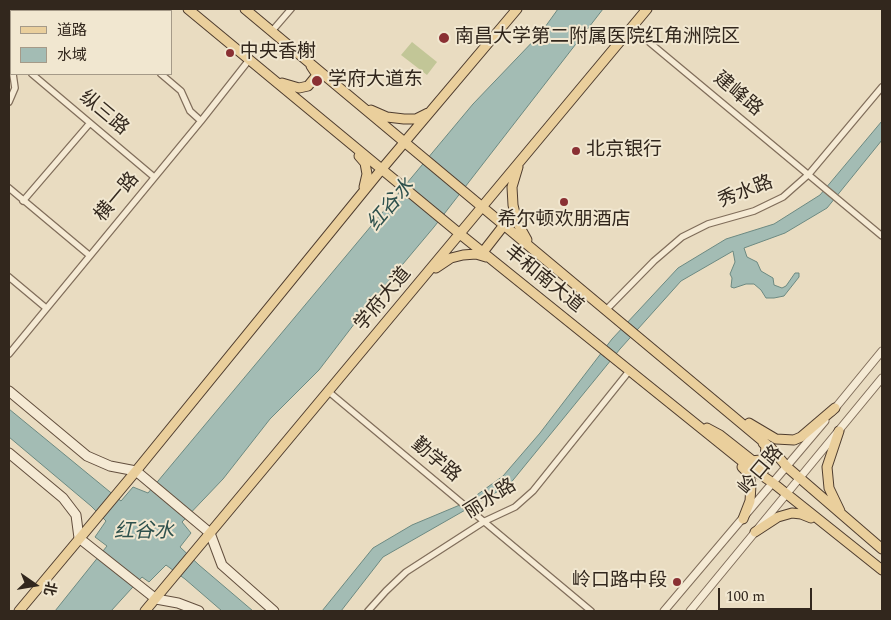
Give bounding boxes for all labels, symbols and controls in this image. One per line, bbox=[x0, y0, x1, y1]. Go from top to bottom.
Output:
legend bbox=[10, 10, 172, 75]
text: 道路 bbox=[57, 19, 87, 42]
place label: 南昌大学第二附属医院红角洲院区 bbox=[455, 27, 740, 49]
marker: 南昌大学第二附属医院红角洲院区 bbox=[437, 31, 451, 45]
place label: 中央香榭 bbox=[240, 42, 316, 64]
text: 水域 bbox=[57, 44, 87, 67]
marker: 中央香榭 bbox=[224, 47, 236, 59]
street label: 建峰路 bbox=[708, 68, 766, 122]
place label: 学府大道东 bbox=[328, 70, 423, 92]
marker: 学府大道东 bbox=[310, 74, 324, 88]
street label: 纵三路 bbox=[74, 87, 132, 141]
place label: 北京银行 bbox=[586, 140, 662, 162]
marker: 北京银行 bbox=[570, 145, 582, 157]
street label: 横一路 bbox=[91, 169, 145, 227]
street label: 秀水路 bbox=[715, 172, 777, 214]
water label: 红谷水 bbox=[364, 175, 420, 237]
marker: 希尔顿欢朋酒店 bbox=[558, 196, 570, 208]
place label: 希尔顿欢朋酒店 bbox=[498, 210, 630, 232]
street label: 丰和南大道 bbox=[499, 241, 587, 319]
street label: 学府大道 bbox=[351, 264, 417, 336]
street label: 勤学路 bbox=[406, 434, 464, 488]
street label: 岭口路 bbox=[735, 442, 789, 500]
street label: 丽水路 bbox=[461, 475, 521, 525]
water label: 红谷水 bbox=[114, 521, 174, 545]
north arrow bbox=[10, 560, 60, 610]
place label: 岭口路中段 bbox=[572, 571, 667, 593]
marker: 岭口路中段 bbox=[671, 576, 683, 588]
scale bar bbox=[721, 578, 815, 610]
text: 北 bbox=[38, 579, 62, 598]
text: 100 m bbox=[726, 585, 765, 608]

